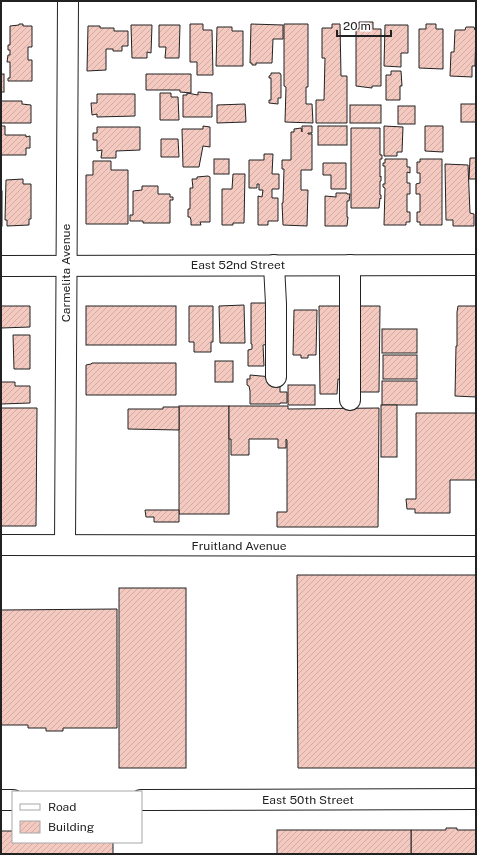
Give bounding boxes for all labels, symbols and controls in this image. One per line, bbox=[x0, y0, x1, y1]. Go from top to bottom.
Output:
scale bar bbox=[337, 12, 391, 38]
text: 20 m bbox=[343, 19, 371, 33]
street label: Carmelita Avenue bbox=[59, 223, 73, 322]
street label: East 52nd Street bbox=[191, 258, 286, 272]
street label: Fruitland Avenue bbox=[192, 539, 287, 553]
legend bbox=[12, 791, 142, 843]
street label: East 50th Street bbox=[262, 793, 354, 807]
text: Road bbox=[48, 800, 76, 814]
text: Building bbox=[48, 820, 94, 834]

